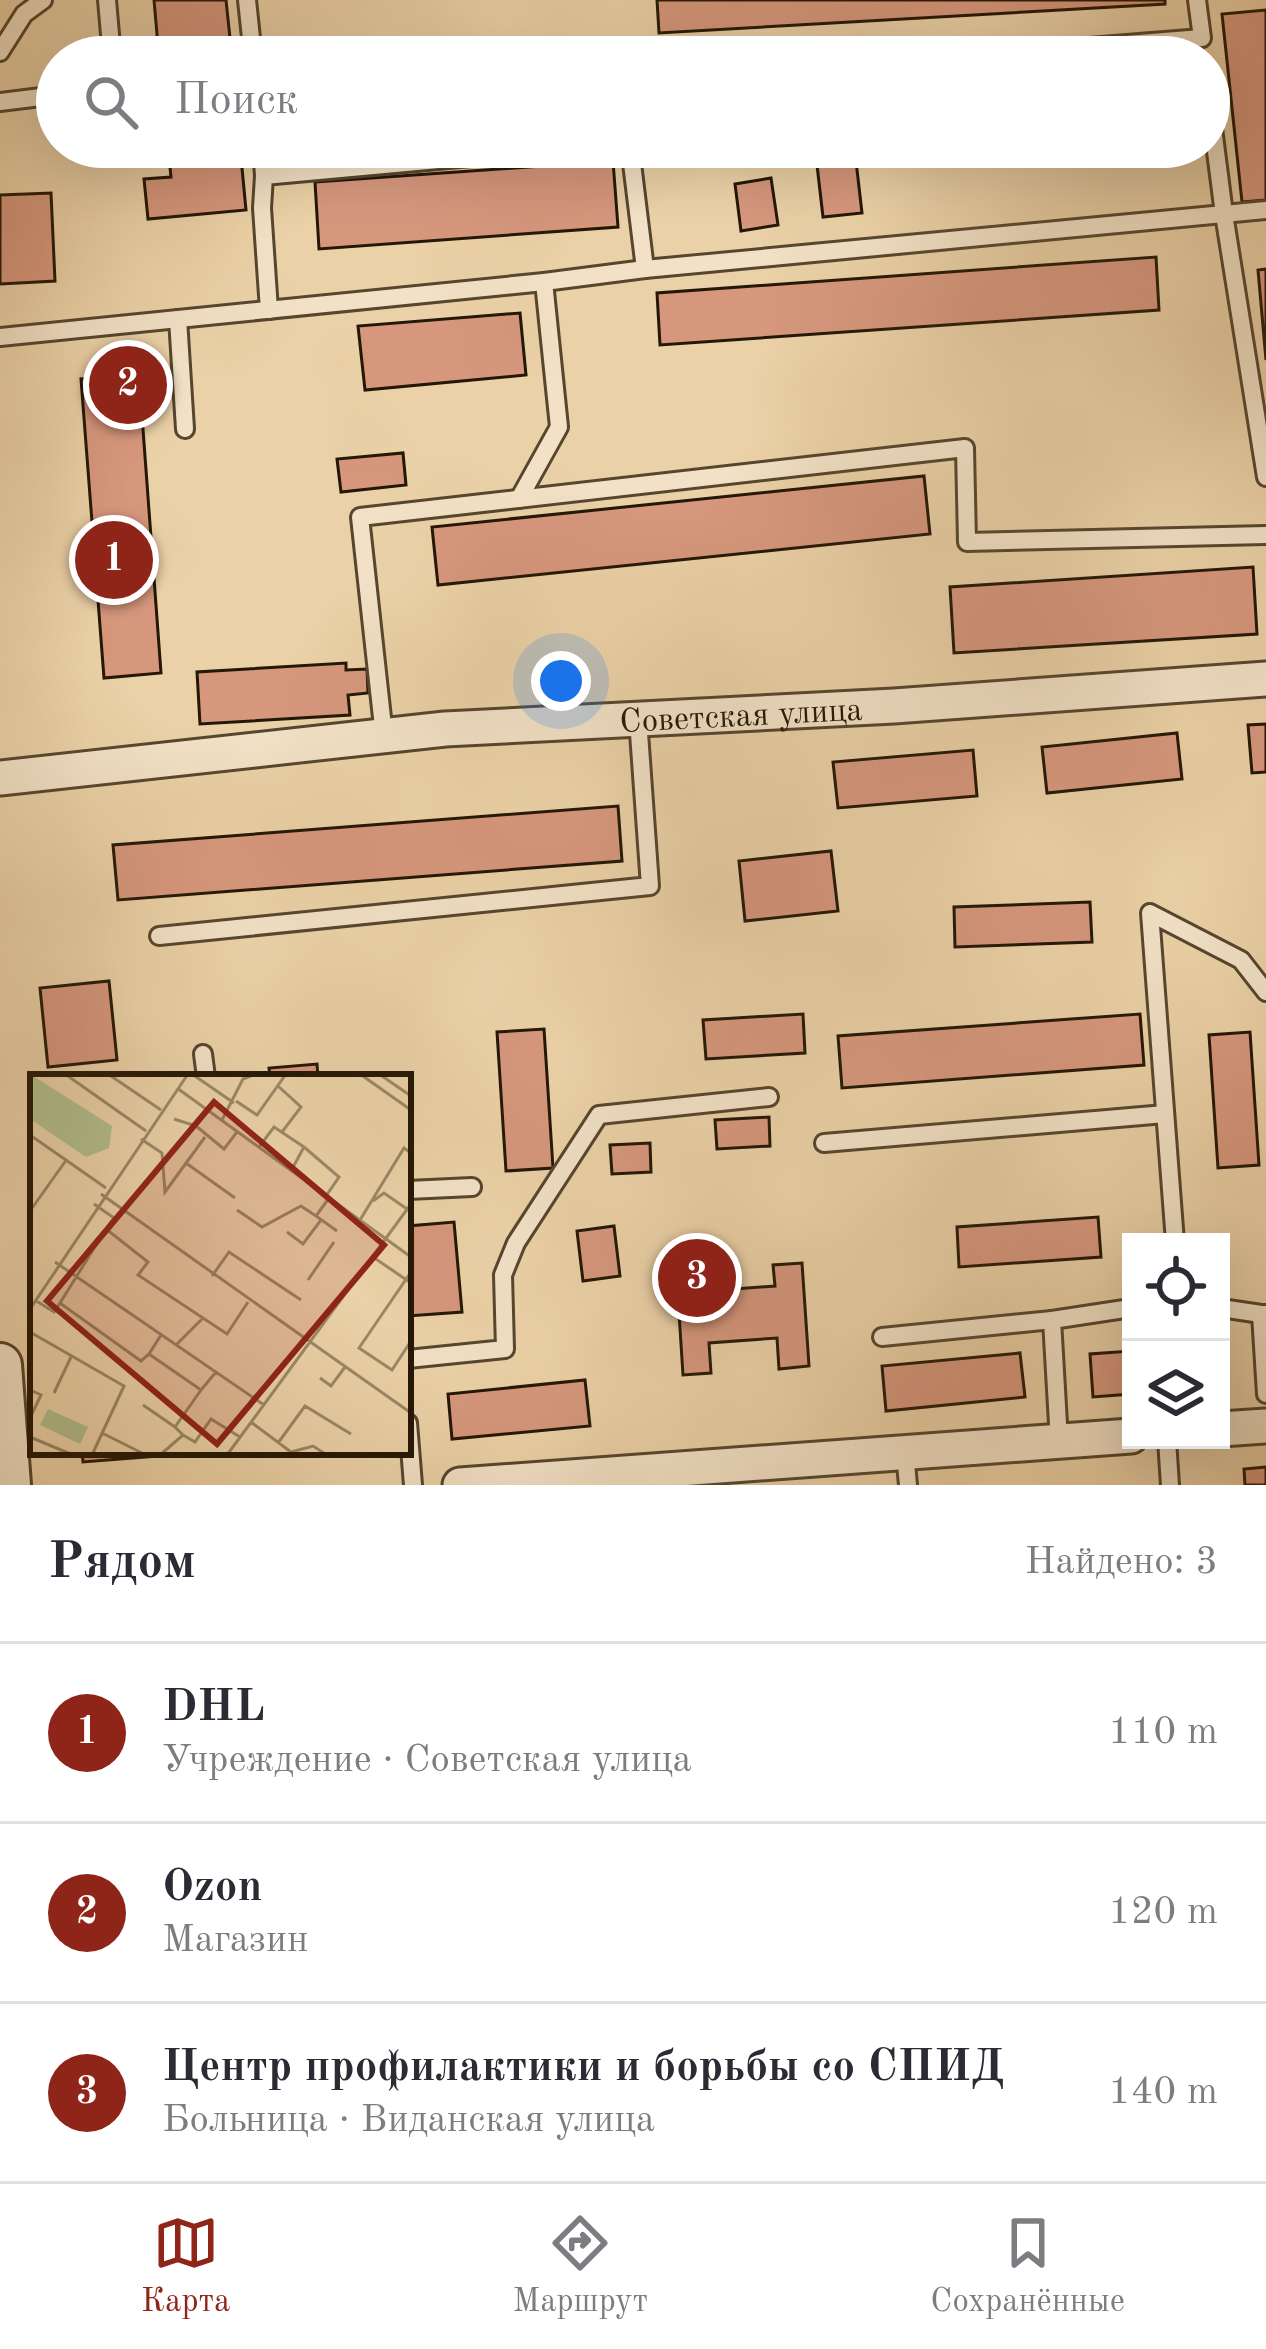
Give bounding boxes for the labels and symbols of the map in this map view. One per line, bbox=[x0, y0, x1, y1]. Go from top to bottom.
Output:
pin: 2 bbox=[89, 340, 167, 430]
pin: 1 bbox=[75, 515, 153, 605]
your location bbox=[531, 651, 591, 711]
street label: Советская улица bbox=[619, 695, 863, 740]
inset map bbox=[30, 1074, 411, 1455]
pin: 3 bbox=[658, 1233, 736, 1323]

